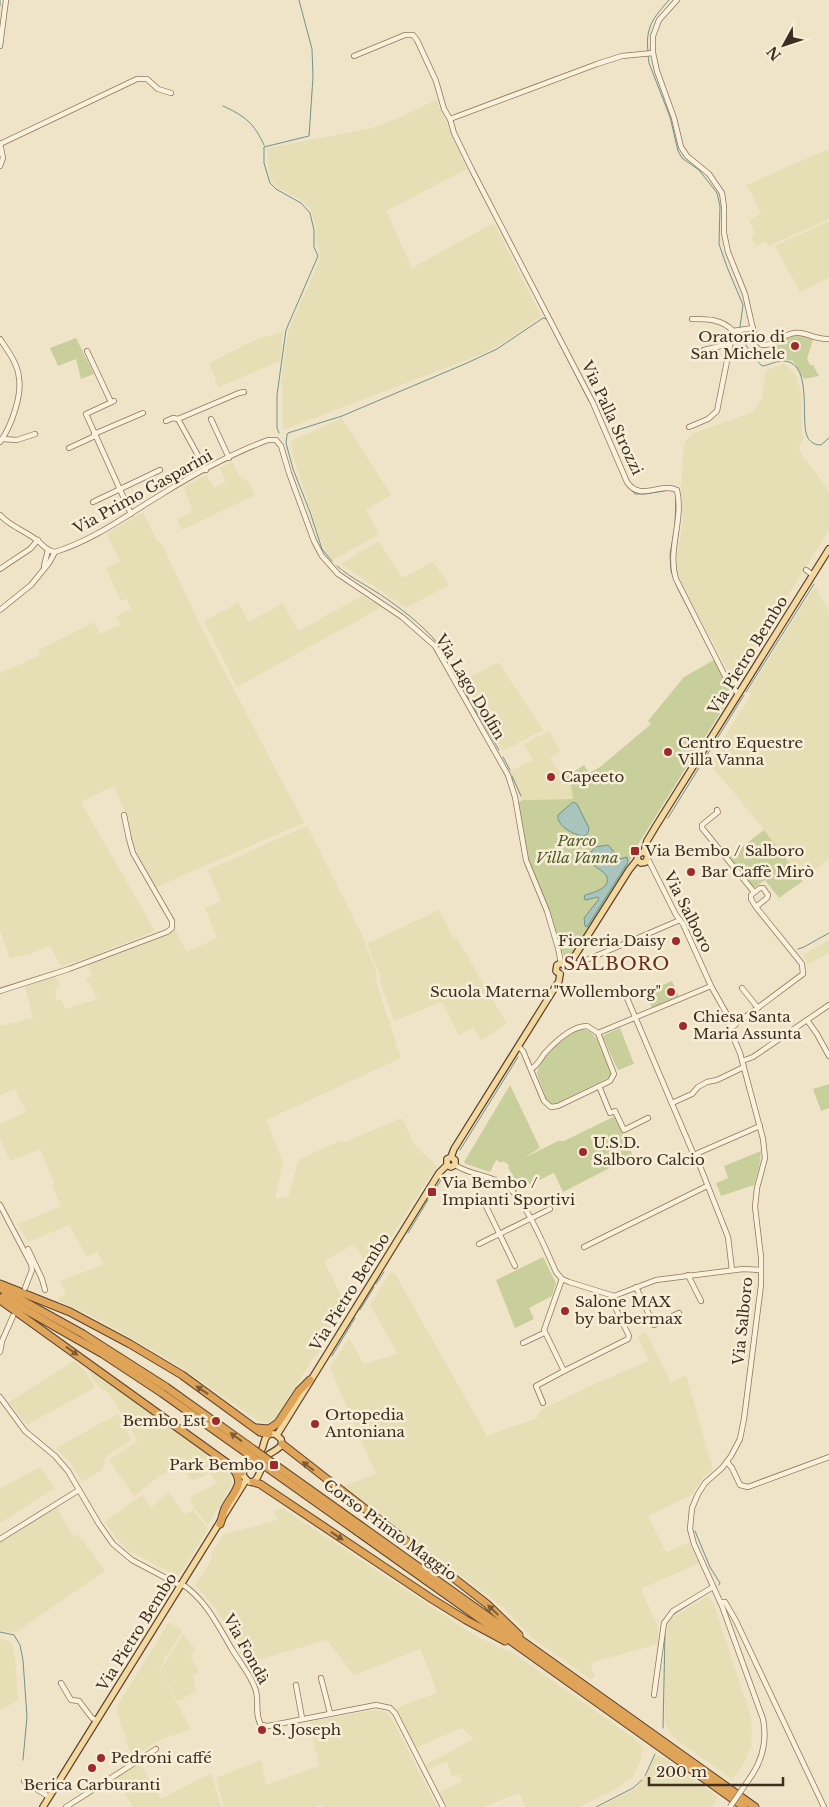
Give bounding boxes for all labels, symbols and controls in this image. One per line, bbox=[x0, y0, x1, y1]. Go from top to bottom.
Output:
north arrow bbox=[759, 20, 809, 70]
text: N bbox=[763, 43, 785, 64]
place label: Oratorio di San Michele bbox=[690, 327, 785, 363]
marker: Oratorio di San Michele bbox=[789, 340, 801, 352]
street label: Via Palla Strozzi bbox=[577, 357, 647, 478]
street label: Via Primo Gasparini bbox=[69, 445, 216, 538]
street label: Via Pietro Bembo bbox=[703, 592, 792, 718]
street label: Via Lago Dolfin bbox=[431, 630, 509, 743]
place label: Centro Equestre Villa Vanna bbox=[677, 733, 803, 769]
marker: Centro Equestre Villa Vanna bbox=[662, 746, 674, 758]
place label: Capeeto bbox=[561, 767, 624, 786]
marker: Capeeto bbox=[545, 771, 557, 783]
park label: Parco Villa Vanna bbox=[536, 831, 619, 867]
place label: Via Bembo / Salboro bbox=[644, 841, 804, 860]
marker: Via Bembo / Salboro bbox=[629, 845, 641, 857]
place label: Bar Caffè Mirò bbox=[701, 862, 814, 881]
marker: Bar Caffè Mirò bbox=[685, 866, 697, 878]
street label: Via Salboro bbox=[659, 867, 717, 956]
place label: Fioreria Daisy bbox=[558, 931, 666, 950]
marker: Fioreria Daisy bbox=[670, 935, 682, 947]
district label: SALBORO bbox=[564, 953, 670, 975]
place label: Scuola Materna "Wollemborg" bbox=[430, 982, 661, 1001]
marker: Scuola Materna "Wollemborg" bbox=[665, 986, 677, 998]
place label: Chiesa Santa Maria Assunta bbox=[693, 1007, 802, 1043]
marker: Chiesa Santa Maria Assunta bbox=[677, 1020, 689, 1032]
place label: U.S.D. Salboro Calcio bbox=[593, 1133, 705, 1169]
marker: U.S.D. Salboro Calcio bbox=[577, 1146, 589, 1158]
place label: Via Bembo / Impianti Sportivi bbox=[441, 1173, 575, 1209]
marker: Via Bembo / Impianti Sportivi bbox=[426, 1186, 438, 1198]
street label: Via Pietro Bembo bbox=[305, 1229, 394, 1355]
street label: Via Salboro bbox=[728, 1276, 757, 1367]
place label: Salone MAX by barbermax bbox=[574, 1292, 682, 1328]
marker: Salone MAX by barbermax bbox=[559, 1305, 571, 1317]
one-way arrow bbox=[65, 1346, 79, 1356]
one-way arrow bbox=[196, 1385, 209, 1395]
place label: Ortopedia Antoniana bbox=[324, 1405, 405, 1441]
place label: Bembo Est bbox=[123, 1411, 206, 1430]
marker: Bembo Est bbox=[210, 1415, 222, 1427]
marker: Ortopedia Antoniana bbox=[309, 1418, 321, 1430]
one-way arrow bbox=[229, 1432, 243, 1442]
place label: Park Bembo bbox=[169, 1455, 264, 1474]
marker: Park Bembo bbox=[268, 1459, 280, 1471]
one-way arrow bbox=[302, 1460, 315, 1471]
street label: Corso Primo Maggio bbox=[320, 1475, 461, 1584]
one-way arrow bbox=[330, 1531, 343, 1541]
street label: Via Pietro Bembo bbox=[92, 1569, 181, 1695]
one-way arrow bbox=[487, 1604, 499, 1616]
street label: Via Fondà bbox=[219, 1610, 274, 1688]
place label: S. Joseph bbox=[272, 1720, 341, 1739]
marker: S. Joseph bbox=[256, 1724, 268, 1736]
place label: Pedroni caffé bbox=[111, 1748, 212, 1767]
marker: Pedroni caffé bbox=[95, 1752, 107, 1764]
scale bar bbox=[649, 1754, 783, 1786]
marker: Berica Carburanti bbox=[86, 1762, 98, 1774]
text: 200 m bbox=[656, 1762, 707, 1781]
place label: Berica Carburanti bbox=[24, 1775, 160, 1794]

